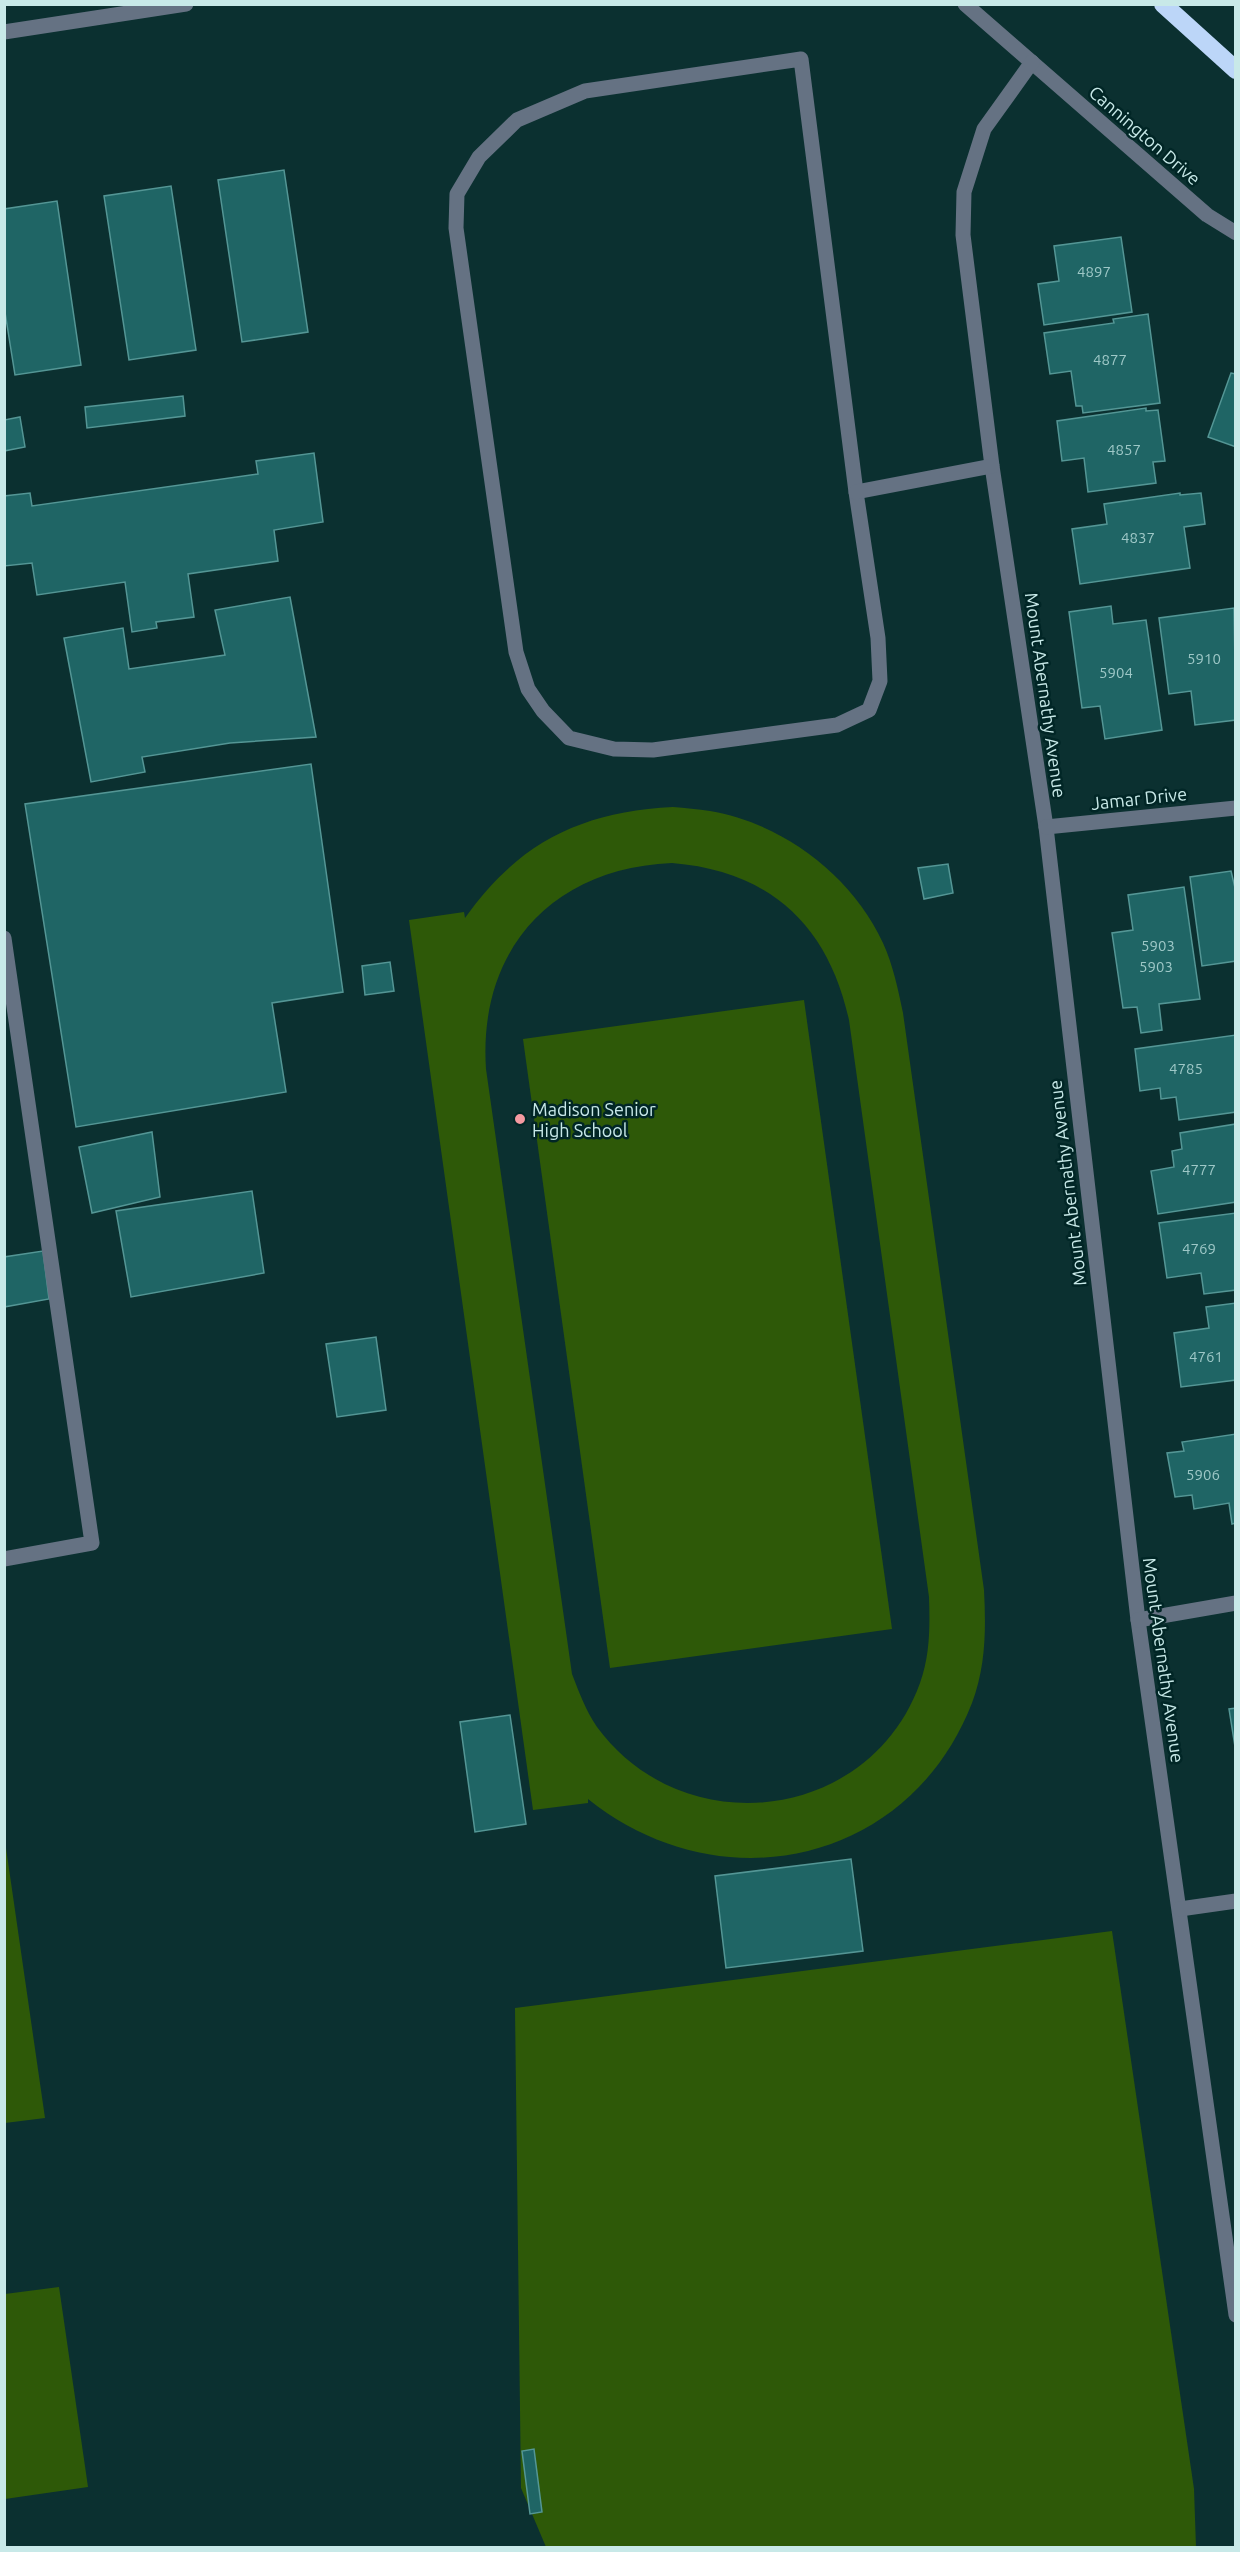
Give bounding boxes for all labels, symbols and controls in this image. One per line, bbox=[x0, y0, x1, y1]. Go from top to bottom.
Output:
street label: Cannington Drive bbox=[1085, 81, 1205, 189]
house number: 4897 bbox=[1077, 263, 1111, 280]
house number: 4877 bbox=[1093, 351, 1127, 368]
house number: 4857 bbox=[1107, 441, 1141, 458]
house number: 4837 bbox=[1121, 529, 1155, 546]
street label: Mount Abernathy Avenue bbox=[1022, 591, 1070, 799]
house number: 5910 bbox=[1187, 650, 1221, 667]
house number: 5904 bbox=[1099, 664, 1133, 681]
street label: Jamar Drive bbox=[1090, 783, 1188, 813]
house number: 5903 bbox=[1141, 937, 1175, 954]
house number: 5903 bbox=[1139, 958, 1173, 975]
house number: 4785 bbox=[1169, 1060, 1203, 1077]
street label: Mount Abernathy Avenue bbox=[1044, 1079, 1090, 1287]
place label: Madison Senior High School bbox=[532, 1099, 656, 1140]
marker: Madison Senior High School bbox=[513, 1112, 527, 1126]
house number: 4777 bbox=[1182, 1161, 1216, 1178]
house number: 4769 bbox=[1182, 1240, 1216, 1257]
house number: 4761 bbox=[1189, 1348, 1223, 1365]
house number: 5906 bbox=[1186, 1466, 1220, 1483]
street label: Mount Abernathy Avenue bbox=[1140, 1556, 1188, 1764]

